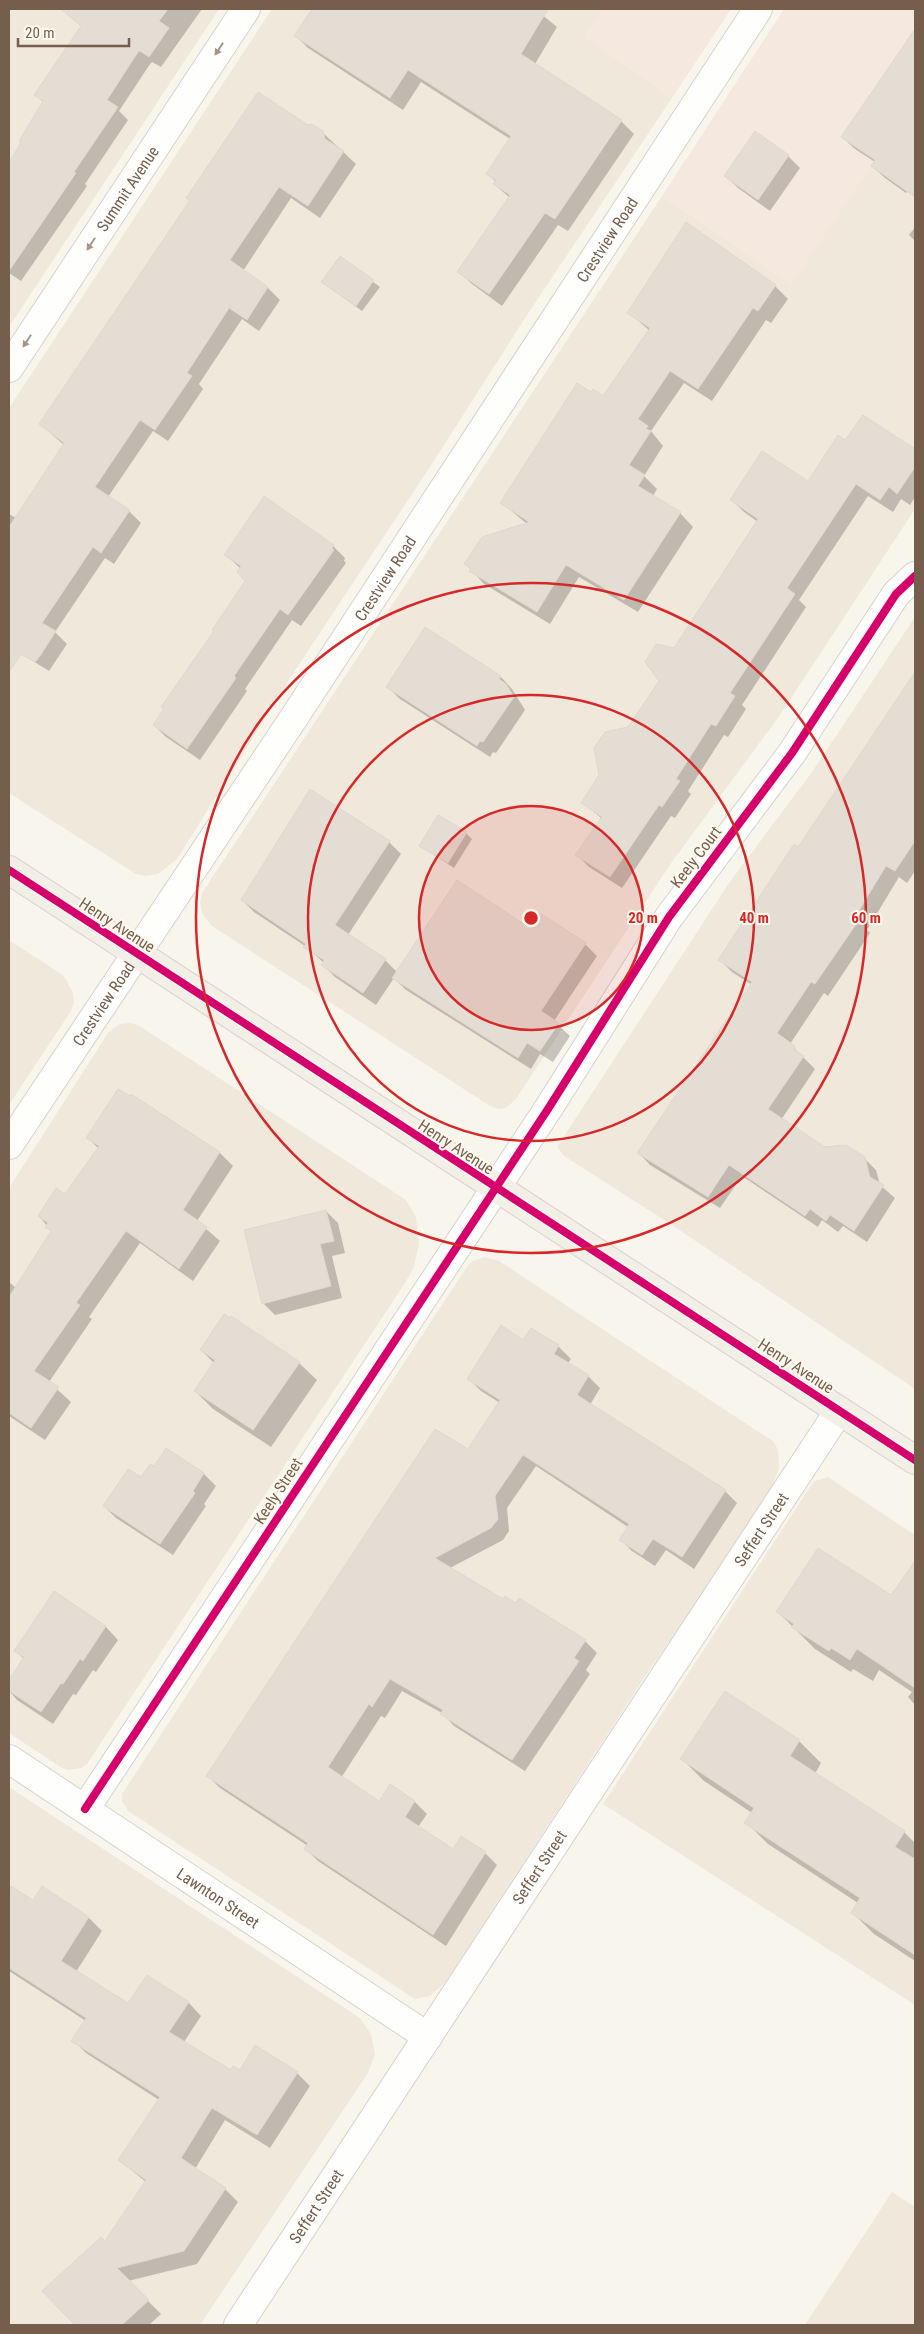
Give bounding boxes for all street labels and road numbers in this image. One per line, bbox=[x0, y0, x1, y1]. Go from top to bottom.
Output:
street label: Summit Avenue bbox=[92, 142, 162, 235]
street label: Crestview Road bbox=[572, 194, 642, 286]
street label: Crestview Road bbox=[350, 532, 420, 624]
street label: Keely Court bbox=[667, 822, 726, 892]
street label: Henry Avenue bbox=[76, 893, 158, 957]
street label: Crestview Road bbox=[68, 958, 138, 1049]
street label: Henry Avenue bbox=[415, 1115, 497, 1179]
street label: Henry Avenue bbox=[755, 1334, 837, 1398]
street label: Keely Street bbox=[250, 1454, 307, 1528]
street label: Seffert Street bbox=[730, 1489, 792, 1570]
street label: Seffert Street bbox=[508, 1826, 570, 1908]
street label: Lawnton Street bbox=[173, 1864, 263, 1932]
street label: Seffert Street bbox=[285, 2166, 347, 2247]

